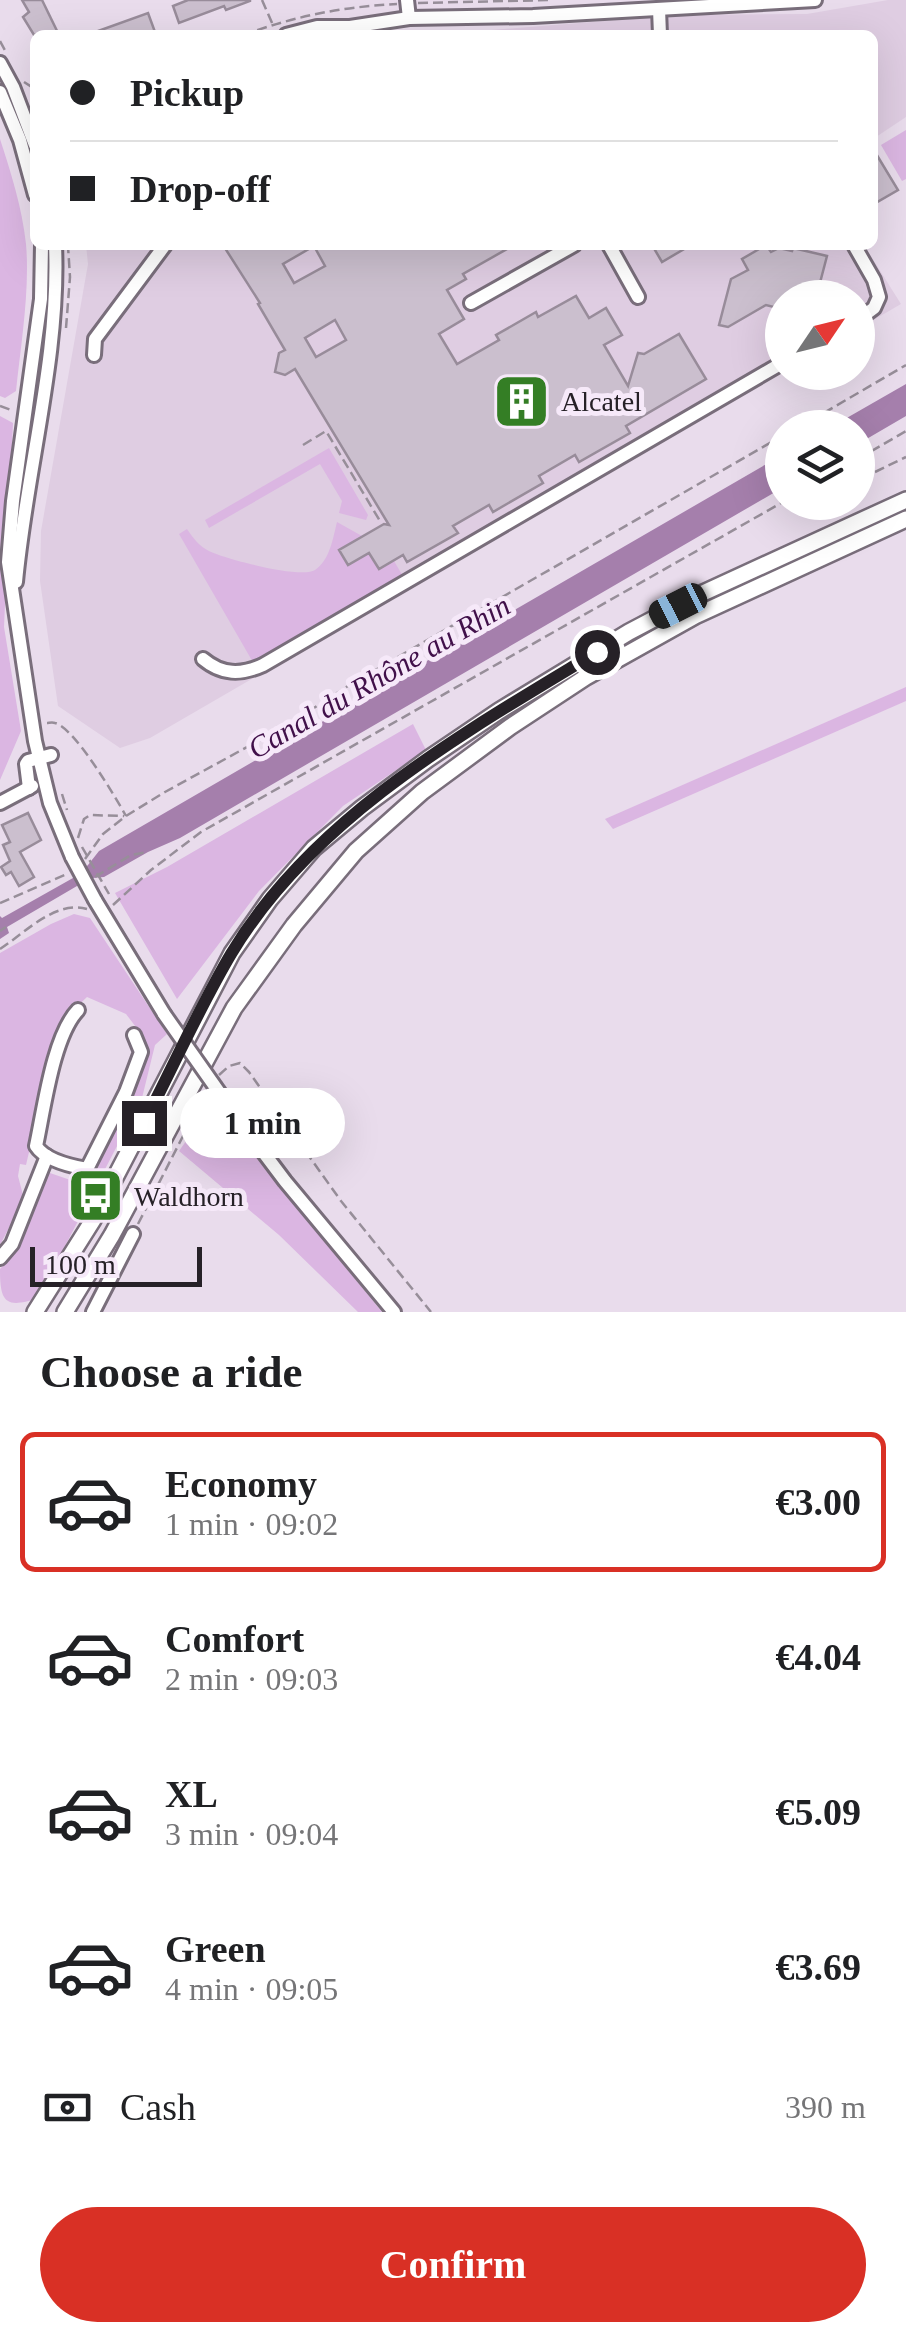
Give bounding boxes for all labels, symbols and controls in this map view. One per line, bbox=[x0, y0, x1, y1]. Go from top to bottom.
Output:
text: Pickup bbox=[130, 72, 244, 114]
text: Drop-off bbox=[130, 168, 271, 210]
north arrow bbox=[765, 280, 875, 390]
map controls bbox=[765, 280, 875, 520]
building icon: Alcatel bbox=[492, 371, 552, 431]
place label: Alcatel bbox=[561, 386, 642, 417]
button: layers bbox=[765, 410, 875, 520]
car bbox=[644, 579, 712, 633]
water label: Canal du Rhône au Rhin bbox=[242, 588, 515, 765]
route start bbox=[575, 630, 620, 675]
callout: 1 min bbox=[179, 1088, 344, 1158]
route end bbox=[122, 1101, 167, 1146]
text: 1 min bbox=[224, 1105, 301, 1141]
bus stop icon: Waldhorn bbox=[65, 1166, 125, 1226]
place label: Waldhorn bbox=[134, 1181, 244, 1212]
scale bar bbox=[30, 1242, 202, 1286]
text: 100 m bbox=[45, 1249, 116, 1280]
text: Choose a ride bbox=[40, 1347, 303, 1397]
icon: car bbox=[45, 1457, 135, 1547]
text: Economy bbox=[165, 1463, 317, 1505]
text: €3.00 bbox=[776, 1481, 861, 1523]
text: 1 min · 09:02 bbox=[165, 1506, 338, 1542]
icon: car bbox=[45, 1612, 135, 1702]
text: Comfort bbox=[165, 1618, 304, 1660]
text: €4.04 bbox=[776, 1636, 861, 1678]
text: 2 min · 09:03 bbox=[165, 1661, 338, 1697]
icon: car bbox=[45, 1767, 135, 1857]
text: XL bbox=[165, 1773, 218, 1815]
text: €5.09 bbox=[776, 1791, 861, 1833]
text: 3 min · 09:04 bbox=[165, 1816, 338, 1852]
icon: car bbox=[45, 1922, 135, 2012]
text: Green bbox=[165, 1928, 266, 1970]
text: €3.69 bbox=[776, 1946, 861, 1988]
text: 4 min · 09:05 bbox=[165, 1971, 338, 2007]
icon: cash bbox=[40, 2080, 95, 2135]
text: Cash bbox=[120, 2086, 196, 2128]
text: 390 m bbox=[785, 2089, 866, 2125]
button: Confirm bbox=[40, 2207, 866, 2322]

